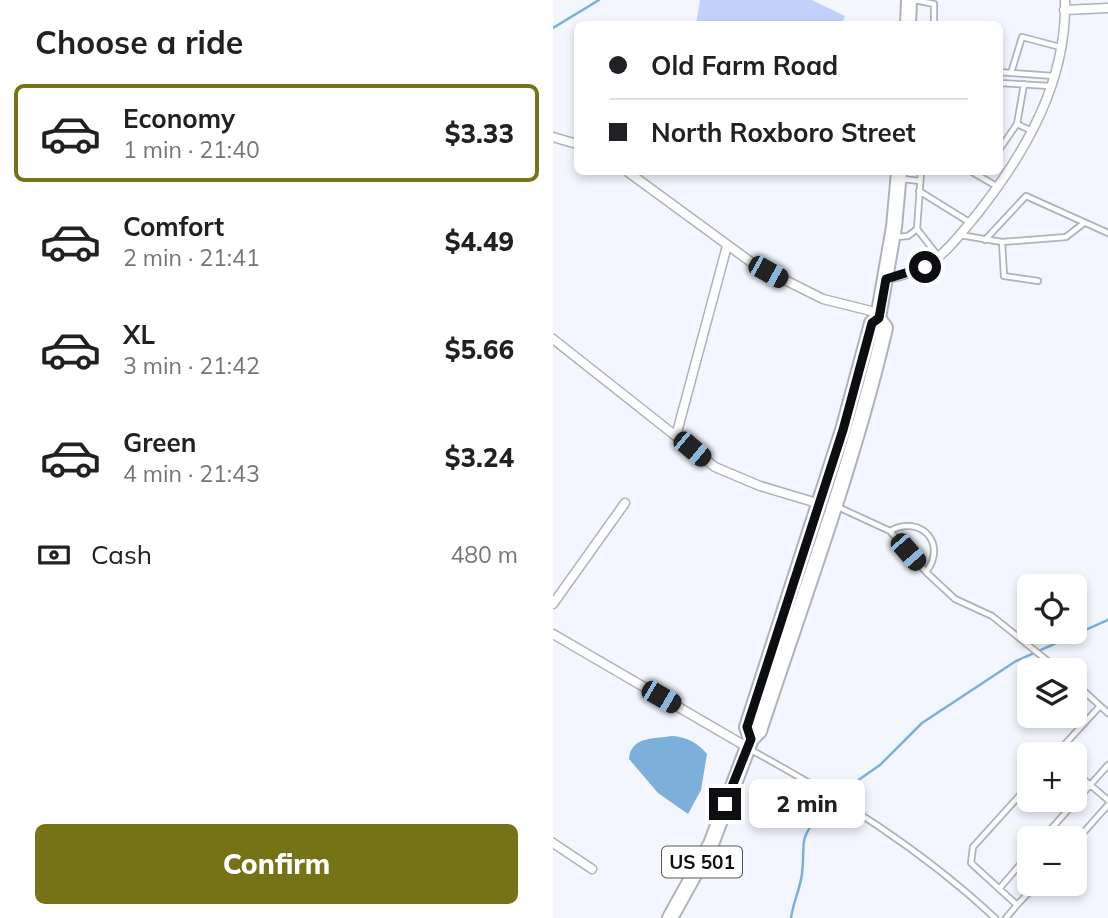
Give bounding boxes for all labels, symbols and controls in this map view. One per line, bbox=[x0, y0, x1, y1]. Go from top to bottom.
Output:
text: Choose a ride bbox=[35, 22, 243, 62]
text: Old Farm Road bbox=[651, 49, 838, 82]
icon: car bbox=[39, 102, 102, 165]
text: Economy bbox=[123, 102, 235, 135]
text: North Roxboro Street bbox=[651, 116, 916, 149]
text: $3.33 bbox=[445, 117, 514, 150]
text: 1 min · 21:40 bbox=[123, 135, 260, 164]
icon: car bbox=[39, 210, 102, 273]
text: Comfort bbox=[123, 210, 224, 243]
text: $4.49 bbox=[445, 225, 514, 258]
text: 2 min · 21:41 bbox=[123, 243, 260, 272]
route start bbox=[909, 251, 941, 283]
car bbox=[745, 253, 792, 291]
icon: car bbox=[39, 318, 102, 381]
text: XL bbox=[123, 318, 155, 351]
text: $5.66 bbox=[445, 333, 514, 366]
text: 3 min · 21:42 bbox=[123, 351, 260, 380]
icon: car bbox=[39, 426, 102, 489]
text: Green bbox=[123, 426, 196, 459]
car bbox=[670, 427, 715, 471]
text: $3.24 bbox=[445, 441, 514, 474]
text: 4 min · 21:43 bbox=[123, 459, 260, 488]
car bbox=[887, 529, 930, 575]
icon: cash bbox=[35, 536, 73, 574]
text: Cash bbox=[91, 538, 152, 571]
text: 480 m bbox=[450, 540, 518, 569]
map controls bbox=[1017, 574, 1087, 896]
button: locate bbox=[1017, 574, 1087, 644]
button: layers bbox=[1017, 658, 1087, 728]
car bbox=[638, 677, 685, 717]
button: + bbox=[1017, 742, 1087, 812]
callout: 2 min bbox=[749, 780, 865, 828]
route end bbox=[709, 788, 741, 820]
text: 2 min bbox=[776, 789, 838, 818]
button: Confirm bbox=[35, 824, 518, 904]
button: − bbox=[1017, 826, 1087, 896]
road number: US 501 bbox=[662, 846, 742, 877]

